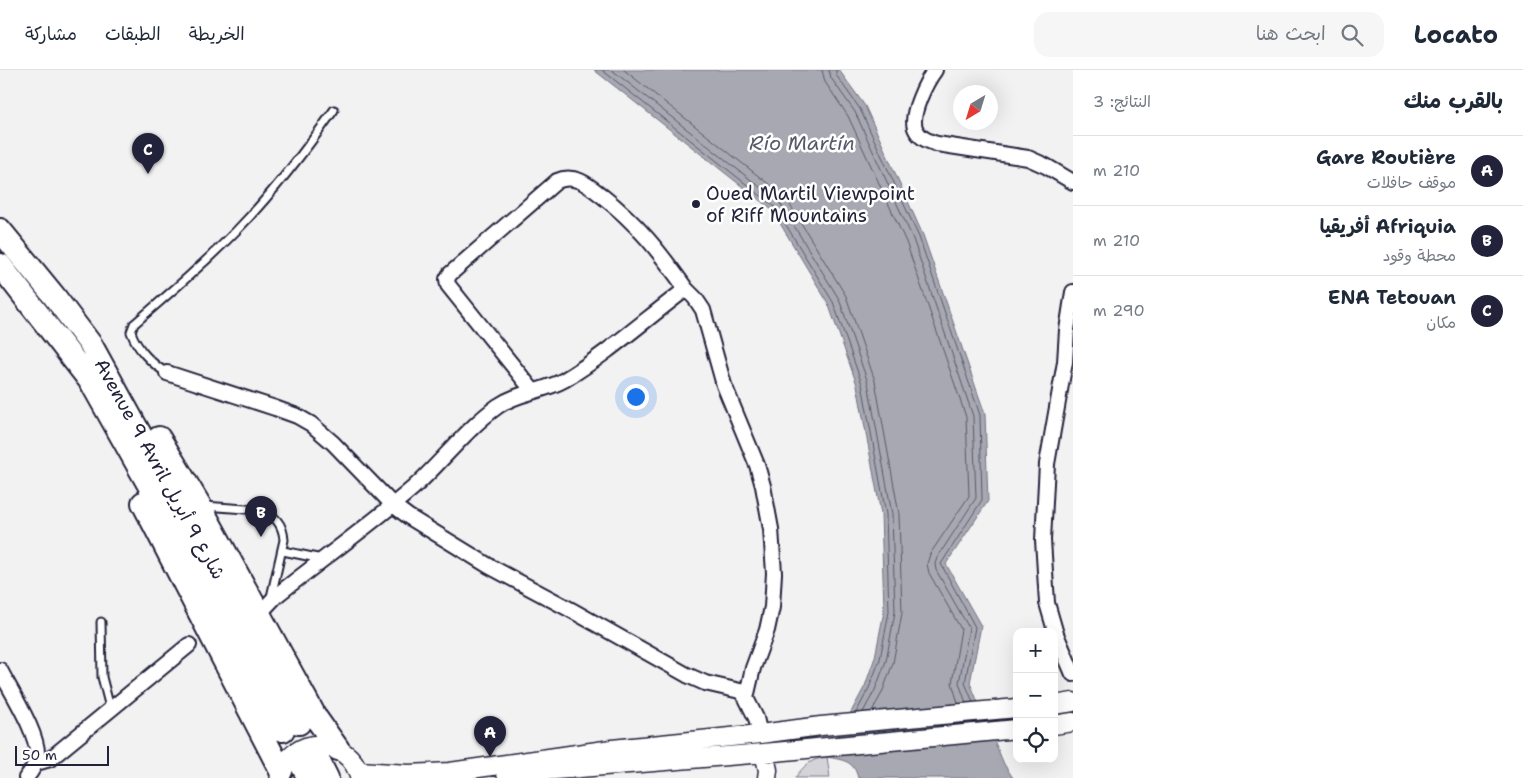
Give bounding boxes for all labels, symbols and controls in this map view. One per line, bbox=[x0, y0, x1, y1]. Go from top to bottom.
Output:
search box bbox=[1034, 12, 1384, 57]
text: Locato bbox=[1414, 19, 1498, 51]
text: ابحث هنا bbox=[1256, 21, 1326, 46]
icon: search bbox=[1338, 21, 1366, 49]
text: مشاركة bbox=[25, 22, 77, 46]
text: الطبقات bbox=[105, 22, 161, 46]
text: الخريطة bbox=[189, 22, 245, 46]
north arrow bbox=[953, 85, 998, 130]
text: بالقرب منك bbox=[1404, 87, 1503, 115]
text: النتائج: 3 bbox=[1093, 91, 1151, 112]
water label: Río Martín bbox=[749, 130, 855, 156]
pin: C bbox=[132, 133, 164, 174]
text: Gare Routière bbox=[1316, 145, 1456, 170]
text: 210 m bbox=[1093, 160, 1140, 181]
text: A bbox=[1481, 160, 1493, 181]
text: موقف حافلات bbox=[1367, 172, 1456, 193]
place label: Oued Martil Viewpoint of Riff Mountains bbox=[706, 181, 915, 228]
marker: Oued Martil Viewpoint of Riff Mountains bbox=[690, 198, 702, 210]
text: Afriquia أفريقيا bbox=[1320, 214, 1456, 239]
text: 210 m bbox=[1093, 230, 1140, 251]
text: B bbox=[1482, 230, 1492, 251]
text: محطة وقود bbox=[1383, 245, 1456, 266]
text: ENA Tetouan bbox=[1328, 285, 1456, 310]
text: 290 m bbox=[1093, 300, 1145, 321]
text: C bbox=[1482, 300, 1492, 321]
text: مكان bbox=[1426, 312, 1456, 333]
street label: Avenue 9 Avril شارع 9 أبريل bbox=[88, 354, 231, 584]
your location bbox=[623, 384, 649, 410]
pin: B bbox=[245, 496, 277, 537]
map controls bbox=[1013, 628, 1058, 763]
button: + bbox=[1013, 628, 1058, 673]
button: − bbox=[1013, 673, 1058, 718]
pin: A bbox=[474, 716, 506, 757]
button: locate bbox=[1013, 718, 1058, 763]
scale bar bbox=[15, 743, 109, 766]
text: 50 m bbox=[22, 746, 57, 764]

